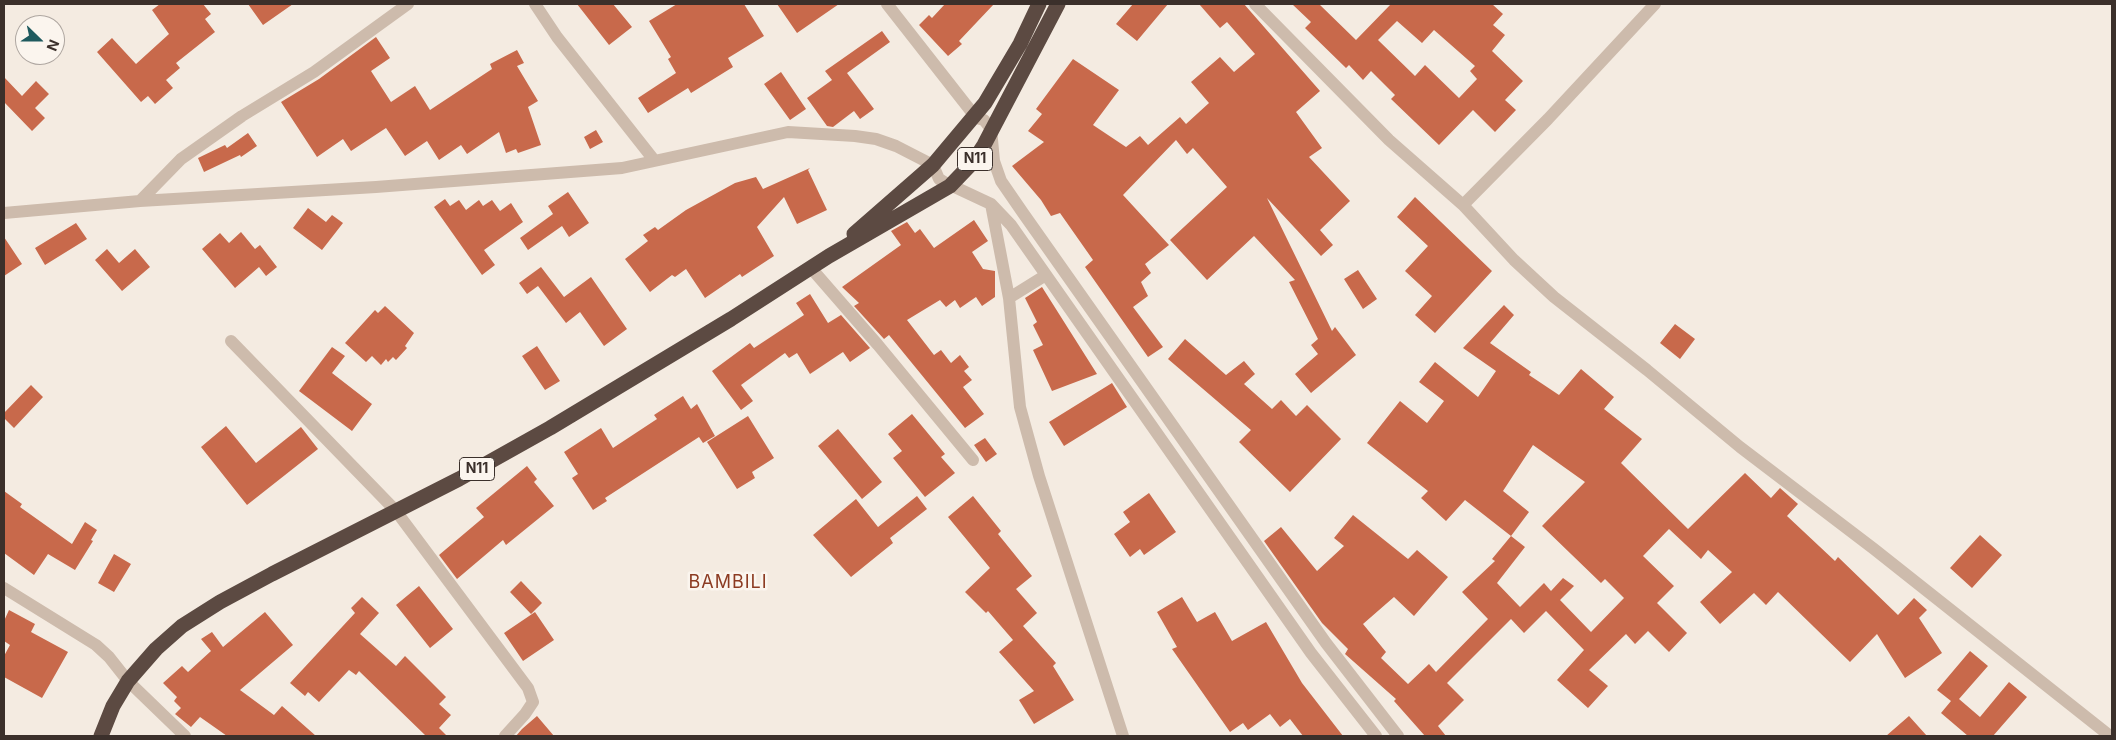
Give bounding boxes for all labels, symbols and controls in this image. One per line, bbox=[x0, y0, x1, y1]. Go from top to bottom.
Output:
north arrow bbox=[15, 15, 65, 65]
text: N bbox=[44, 37, 63, 54]
road number: N11 bbox=[958, 148, 992, 170]
road number: N11 bbox=[460, 458, 494, 480]
district label: BAMBILI bbox=[688, 572, 768, 594]

